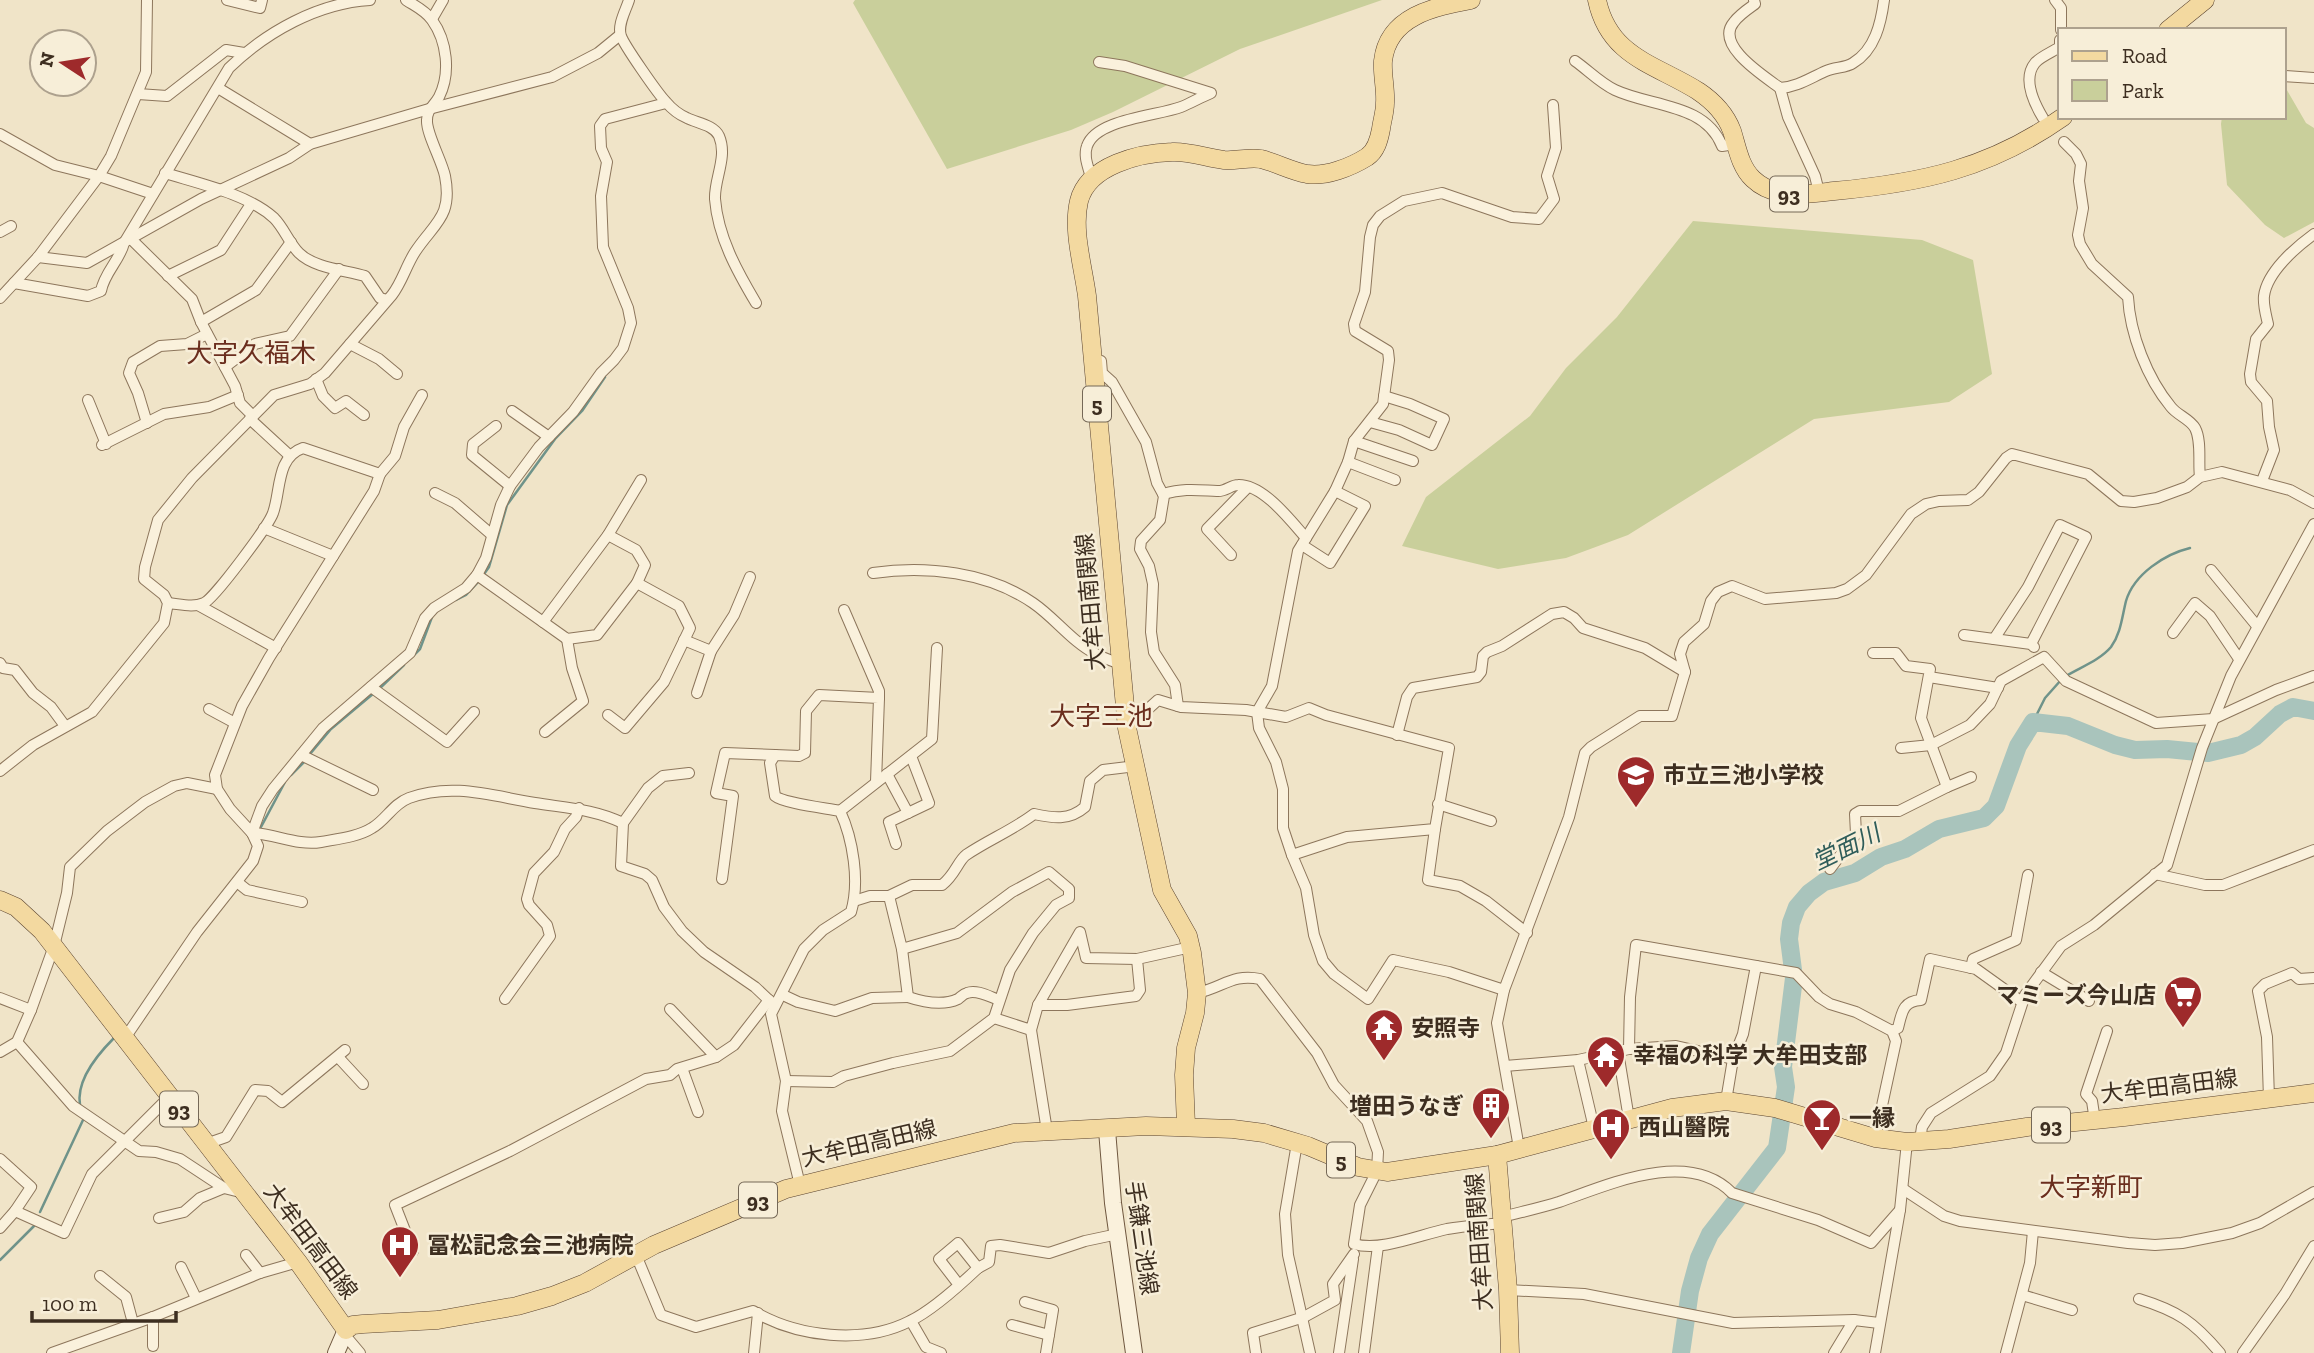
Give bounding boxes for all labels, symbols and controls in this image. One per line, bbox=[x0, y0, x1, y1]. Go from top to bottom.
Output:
north arrow bbox=[28, 28, 98, 98]
legend bbox=[2058, 28, 2286, 119]
text: Road bbox=[2122, 43, 2168, 68]
text: N bbox=[34, 50, 60, 69]
text: Park bbox=[2122, 78, 2164, 103]
road number: 93 bbox=[1770, 176, 1808, 212]
district label: 大字久福木 bbox=[186, 337, 316, 369]
road number: 5 bbox=[1083, 386, 1111, 422]
street label: 大牟田南関線 bbox=[1070, 532, 1110, 672]
district label: 大字三池 bbox=[1049, 700, 1153, 732]
school or university icon: 市立三池小学校 bbox=[1615, 754, 1657, 809]
place label: 市立三池小学校 bbox=[1663, 761, 1824, 789]
water label: 堂面川 bbox=[1807, 817, 1887, 876]
supermarket icon: マミーズ今山店 bbox=[2162, 974, 2204, 1029]
place label: マミーズ今山店 bbox=[1996, 981, 2156, 1009]
temple icon: 安照寺 bbox=[1363, 1007, 1405, 1062]
place label: 安照寺 bbox=[1411, 1014, 1480, 1042]
temple icon: 幸福の科学 大牟田支部 bbox=[1585, 1034, 1627, 1089]
place label: 幸福の科学 大牟田支部 bbox=[1633, 1041, 1867, 1069]
street label: 大牟田高田線 bbox=[2099, 1064, 2239, 1108]
building icon: 増田うなぎ bbox=[1470, 1085, 1512, 1140]
road number: 93 bbox=[160, 1092, 198, 1126]
place label: 増田うなぎ bbox=[1349, 1092, 1464, 1120]
bar icon: 一縁 bbox=[1801, 1097, 1843, 1152]
place label: 一縁 bbox=[1849, 1104, 1895, 1132]
hospital icon: 西山醫院 bbox=[1590, 1106, 1632, 1161]
road number: 93 bbox=[2032, 1108, 2070, 1142]
place label: 西山醫院 bbox=[1638, 1113, 1730, 1141]
street label: 大牟田高田線 bbox=[799, 1114, 939, 1172]
road number: 5 bbox=[1327, 1142, 1355, 1178]
district label: 大字新町 bbox=[2039, 1171, 2143, 1203]
street label: 大牟田南関線 bbox=[1460, 1172, 1498, 1312]
street label: 大牟田高田線 bbox=[258, 1177, 364, 1305]
street label: 手鎌三池線 bbox=[1120, 1179, 1164, 1297]
road number: 93 bbox=[739, 1182, 777, 1218]
hospital icon: 冨松記念会三池病院 bbox=[379, 1224, 421, 1279]
place label: 冨松記念会三池病院 bbox=[427, 1231, 634, 1259]
scale bar bbox=[32, 1280, 175, 1324]
text: 100 m bbox=[42, 1291, 97, 1316]

